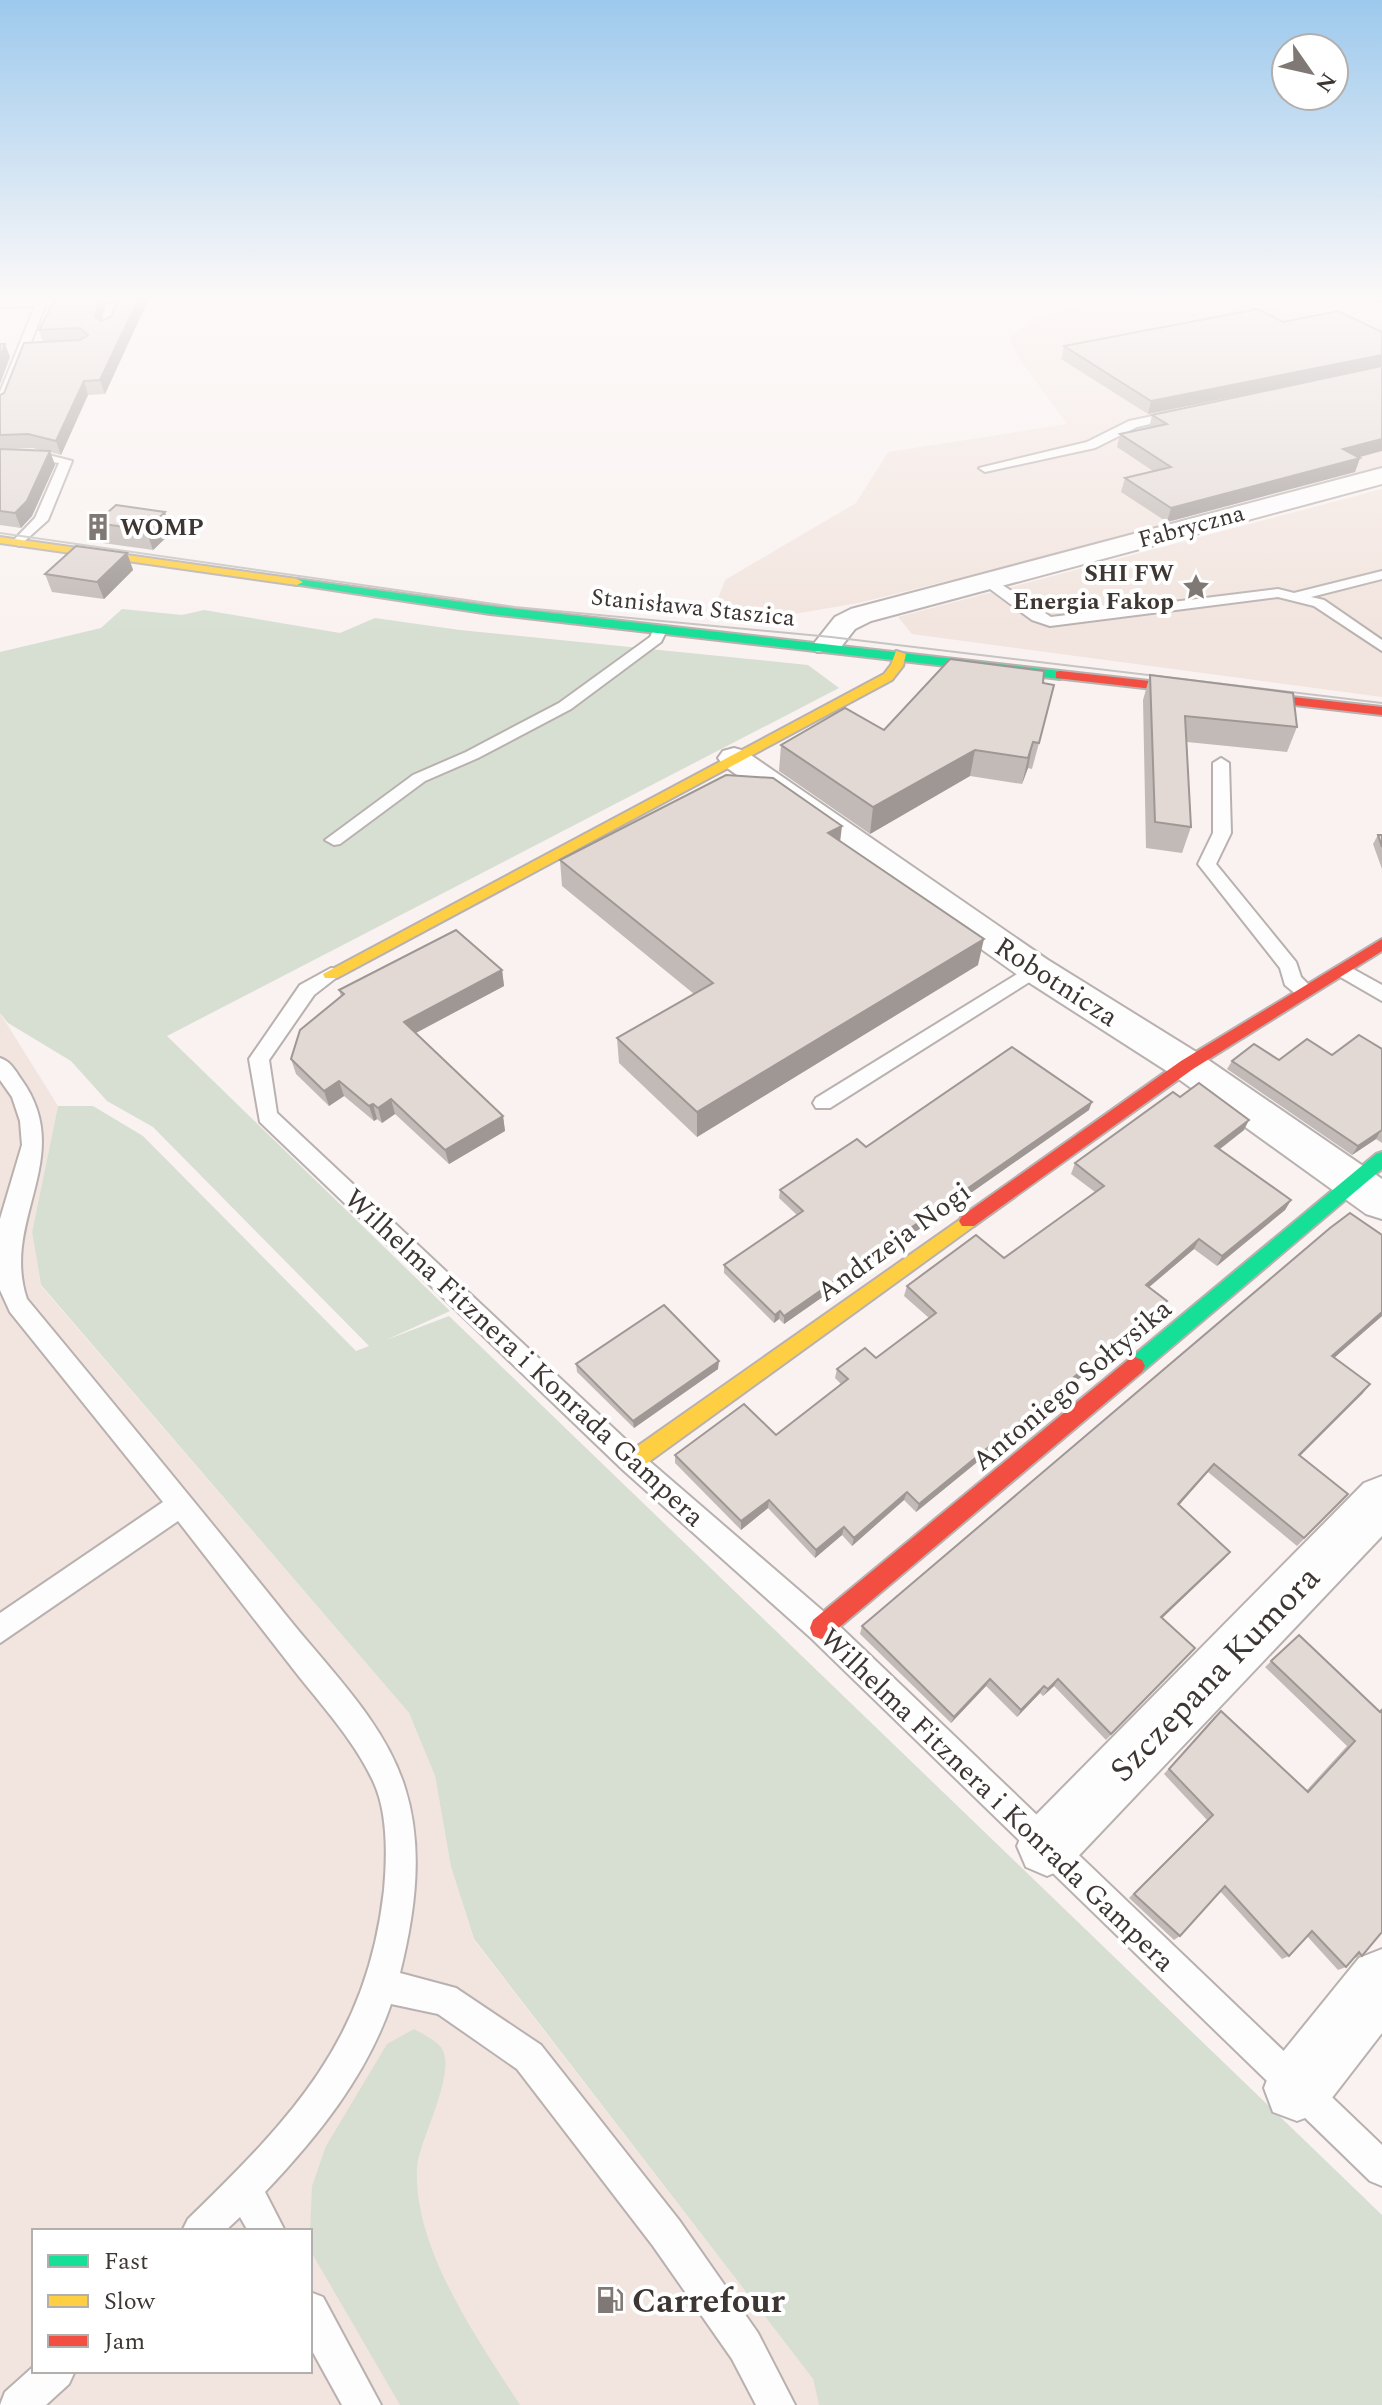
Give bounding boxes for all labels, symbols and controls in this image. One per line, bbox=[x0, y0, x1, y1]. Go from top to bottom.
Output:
north arrow bbox=[1270, 32, 1350, 112]
text: N bbox=[1307, 66, 1344, 99]
street label: Fabryczna bbox=[1134, 495, 1249, 558]
place label: WOMP bbox=[120, 510, 204, 546]
building icon: WOMP bbox=[83, 512, 113, 542]
place label: SHI FW Energia Fakop bbox=[1013, 556, 1174, 620]
place icon: SHI FW Energia Fakop bbox=[1181, 572, 1211, 602]
street label: Stanisława Staszica bbox=[589, 579, 797, 637]
street label: Robotnicza bbox=[986, 926, 1127, 1039]
street label: Andrzeja Nogi bbox=[808, 1171, 980, 1313]
street label: Wilhelma Fitznera i Konrada Gampera bbox=[334, 1179, 714, 1538]
street label: Antoniego Sołtysika bbox=[962, 1288, 1182, 1482]
street label: Szczepana Kumora bbox=[1098, 1554, 1333, 1795]
street label: Wilhelma Fitznera i Konrada Gampera bbox=[809, 1618, 1185, 1982]
legend bbox=[32, 2229, 312, 2373]
text: Fast bbox=[104, 2244, 149, 2280]
place label: Carrefour bbox=[632, 2276, 786, 2328]
text: Slow bbox=[104, 2284, 156, 2320]
fuel station icon: Carrefour bbox=[595, 2285, 625, 2315]
text: Jam bbox=[104, 2324, 145, 2360]

